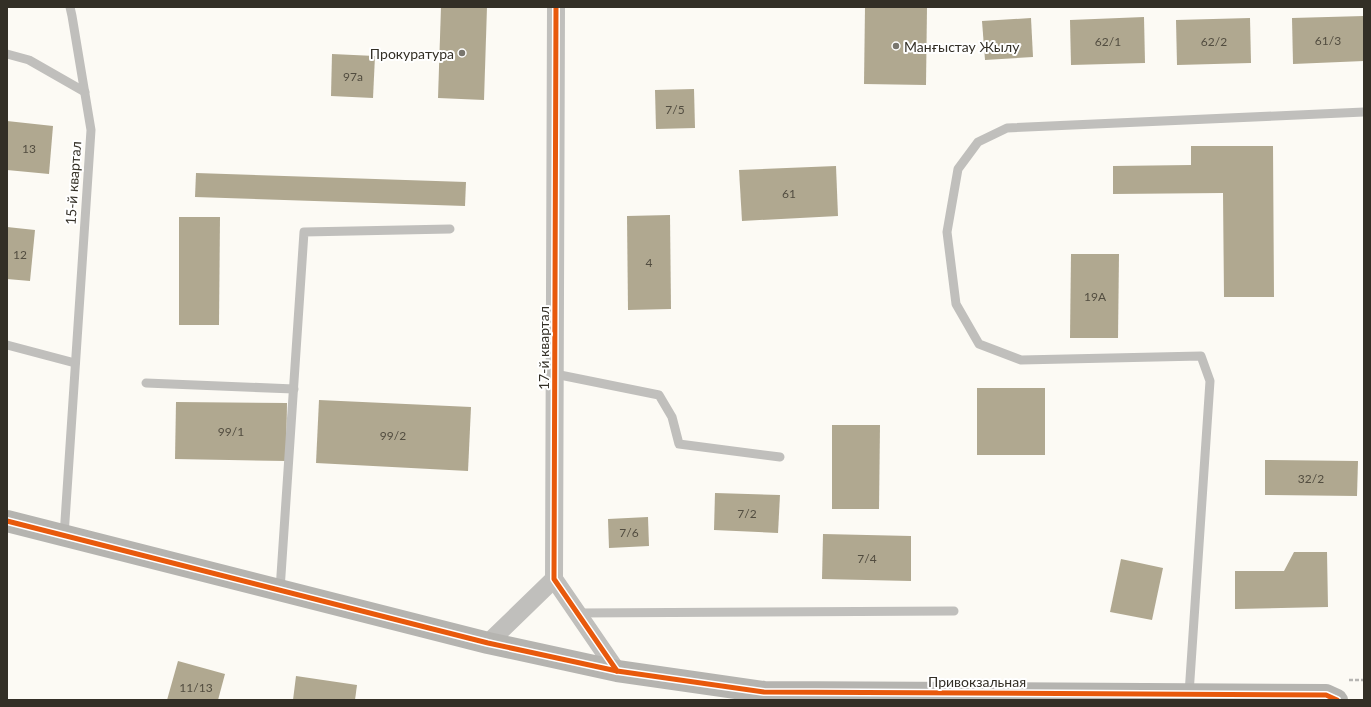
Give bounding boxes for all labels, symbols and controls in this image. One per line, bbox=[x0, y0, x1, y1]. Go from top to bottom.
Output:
house number: 61/3 bbox=[1315, 33, 1341, 48]
house number: 62/1 bbox=[1095, 34, 1121, 49]
house number: 62/2 bbox=[1201, 34, 1227, 49]
place label: Манғыстау Жылу bbox=[904, 38, 1020, 55]
marker: Манғыстау Жылу bbox=[891, 41, 901, 51]
place label: Прокуратура bbox=[370, 45, 454, 62]
marker: Прокуратура bbox=[457, 48, 467, 58]
house number: 97а bbox=[343, 69, 363, 84]
house number: 7/5 bbox=[665, 102, 685, 117]
street label: 15-й квартал bbox=[62, 140, 84, 226]
house number: 13 bbox=[22, 141, 36, 156]
house number: 61 bbox=[782, 186, 796, 201]
house number: 12 bbox=[13, 247, 27, 262]
house number: 4 bbox=[646, 255, 653, 270]
house number: 19А bbox=[1084, 289, 1107, 304]
street label: 17-й квартал bbox=[535, 306, 552, 390]
house number: 99/1 bbox=[218, 424, 244, 439]
house number: 99/2 bbox=[380, 428, 406, 443]
house number: 32/2 bbox=[1298, 471, 1324, 486]
house number: 7/2 bbox=[737, 506, 757, 521]
house number: 7/6 bbox=[619, 525, 639, 540]
house number: 7/4 bbox=[857, 551, 877, 566]
street label: Привокзальная bbox=[928, 673, 1026, 690]
house number: 11/13 bbox=[179, 680, 213, 695]

